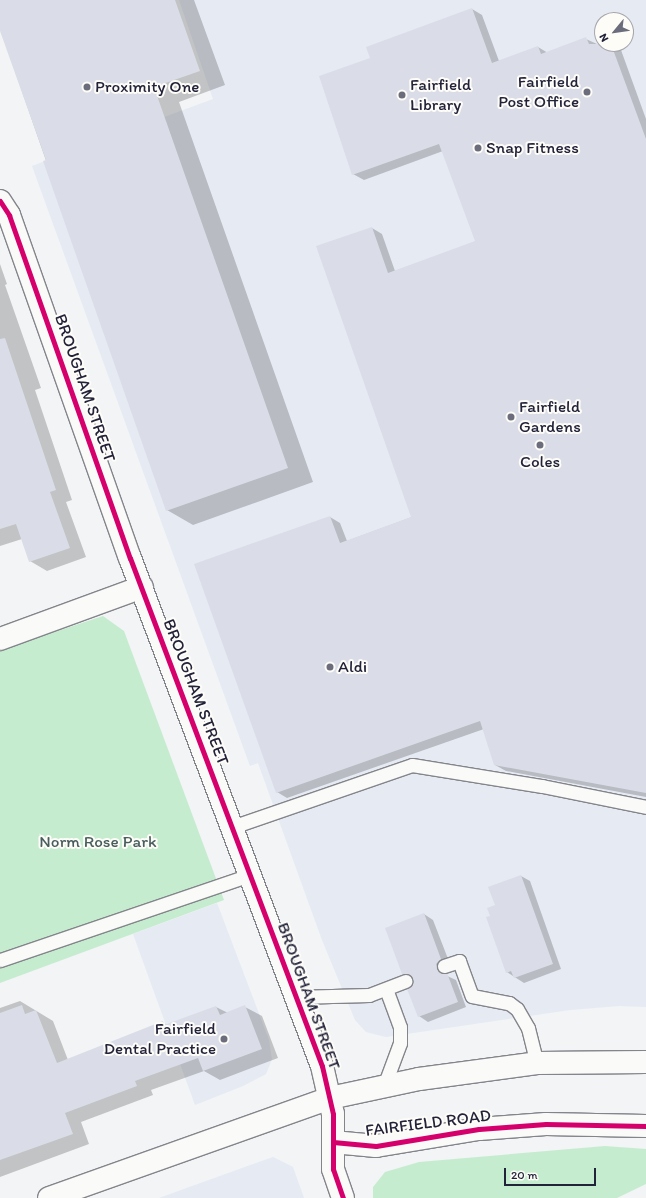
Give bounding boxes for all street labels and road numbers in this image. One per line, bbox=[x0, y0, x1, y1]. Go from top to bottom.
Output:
street label: BROUGHAM STREET bbox=[50, 311, 120, 465]
street label: BROUGHAM STREET bbox=[159, 616, 233, 768]
street label: BROUGHAM STREET bbox=[273, 920, 345, 1072]
street label: FAIRFIELD ROAD bbox=[364, 1105, 492, 1141]

